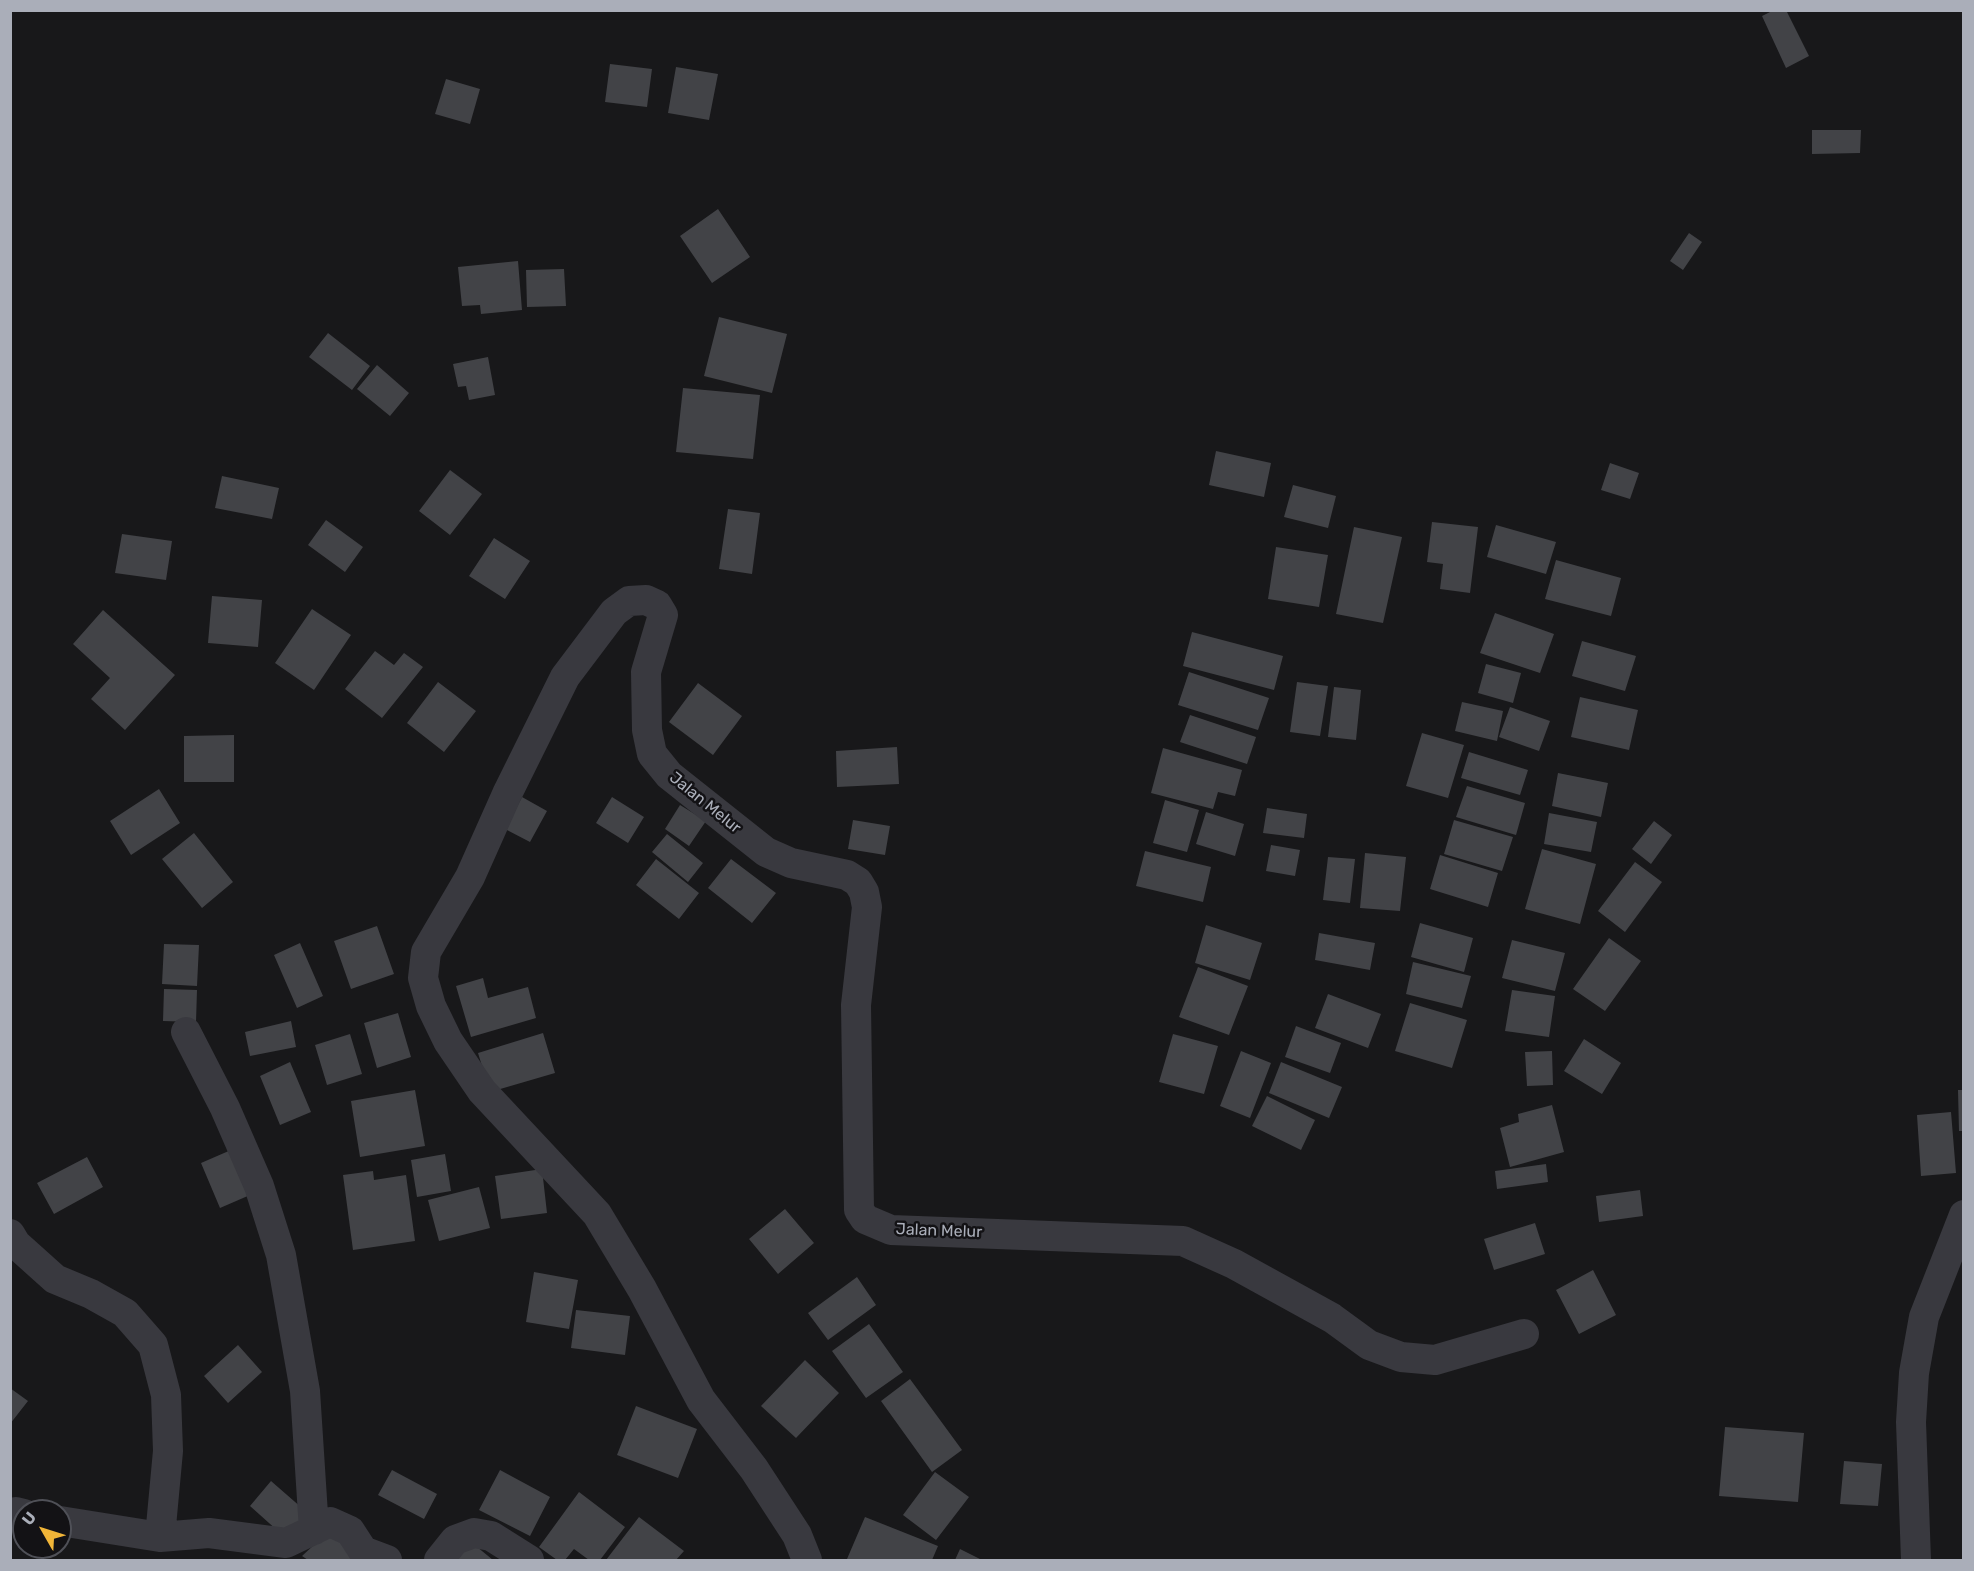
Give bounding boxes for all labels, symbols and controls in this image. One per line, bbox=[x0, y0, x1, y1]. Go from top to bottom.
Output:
street label: Jalan Melur bbox=[665, 768, 745, 838]
street label: Jalan Melur bbox=[895, 1220, 983, 1242]
north arrow bbox=[12, 1499, 72, 1559]
text: U bbox=[18, 1508, 40, 1529]

